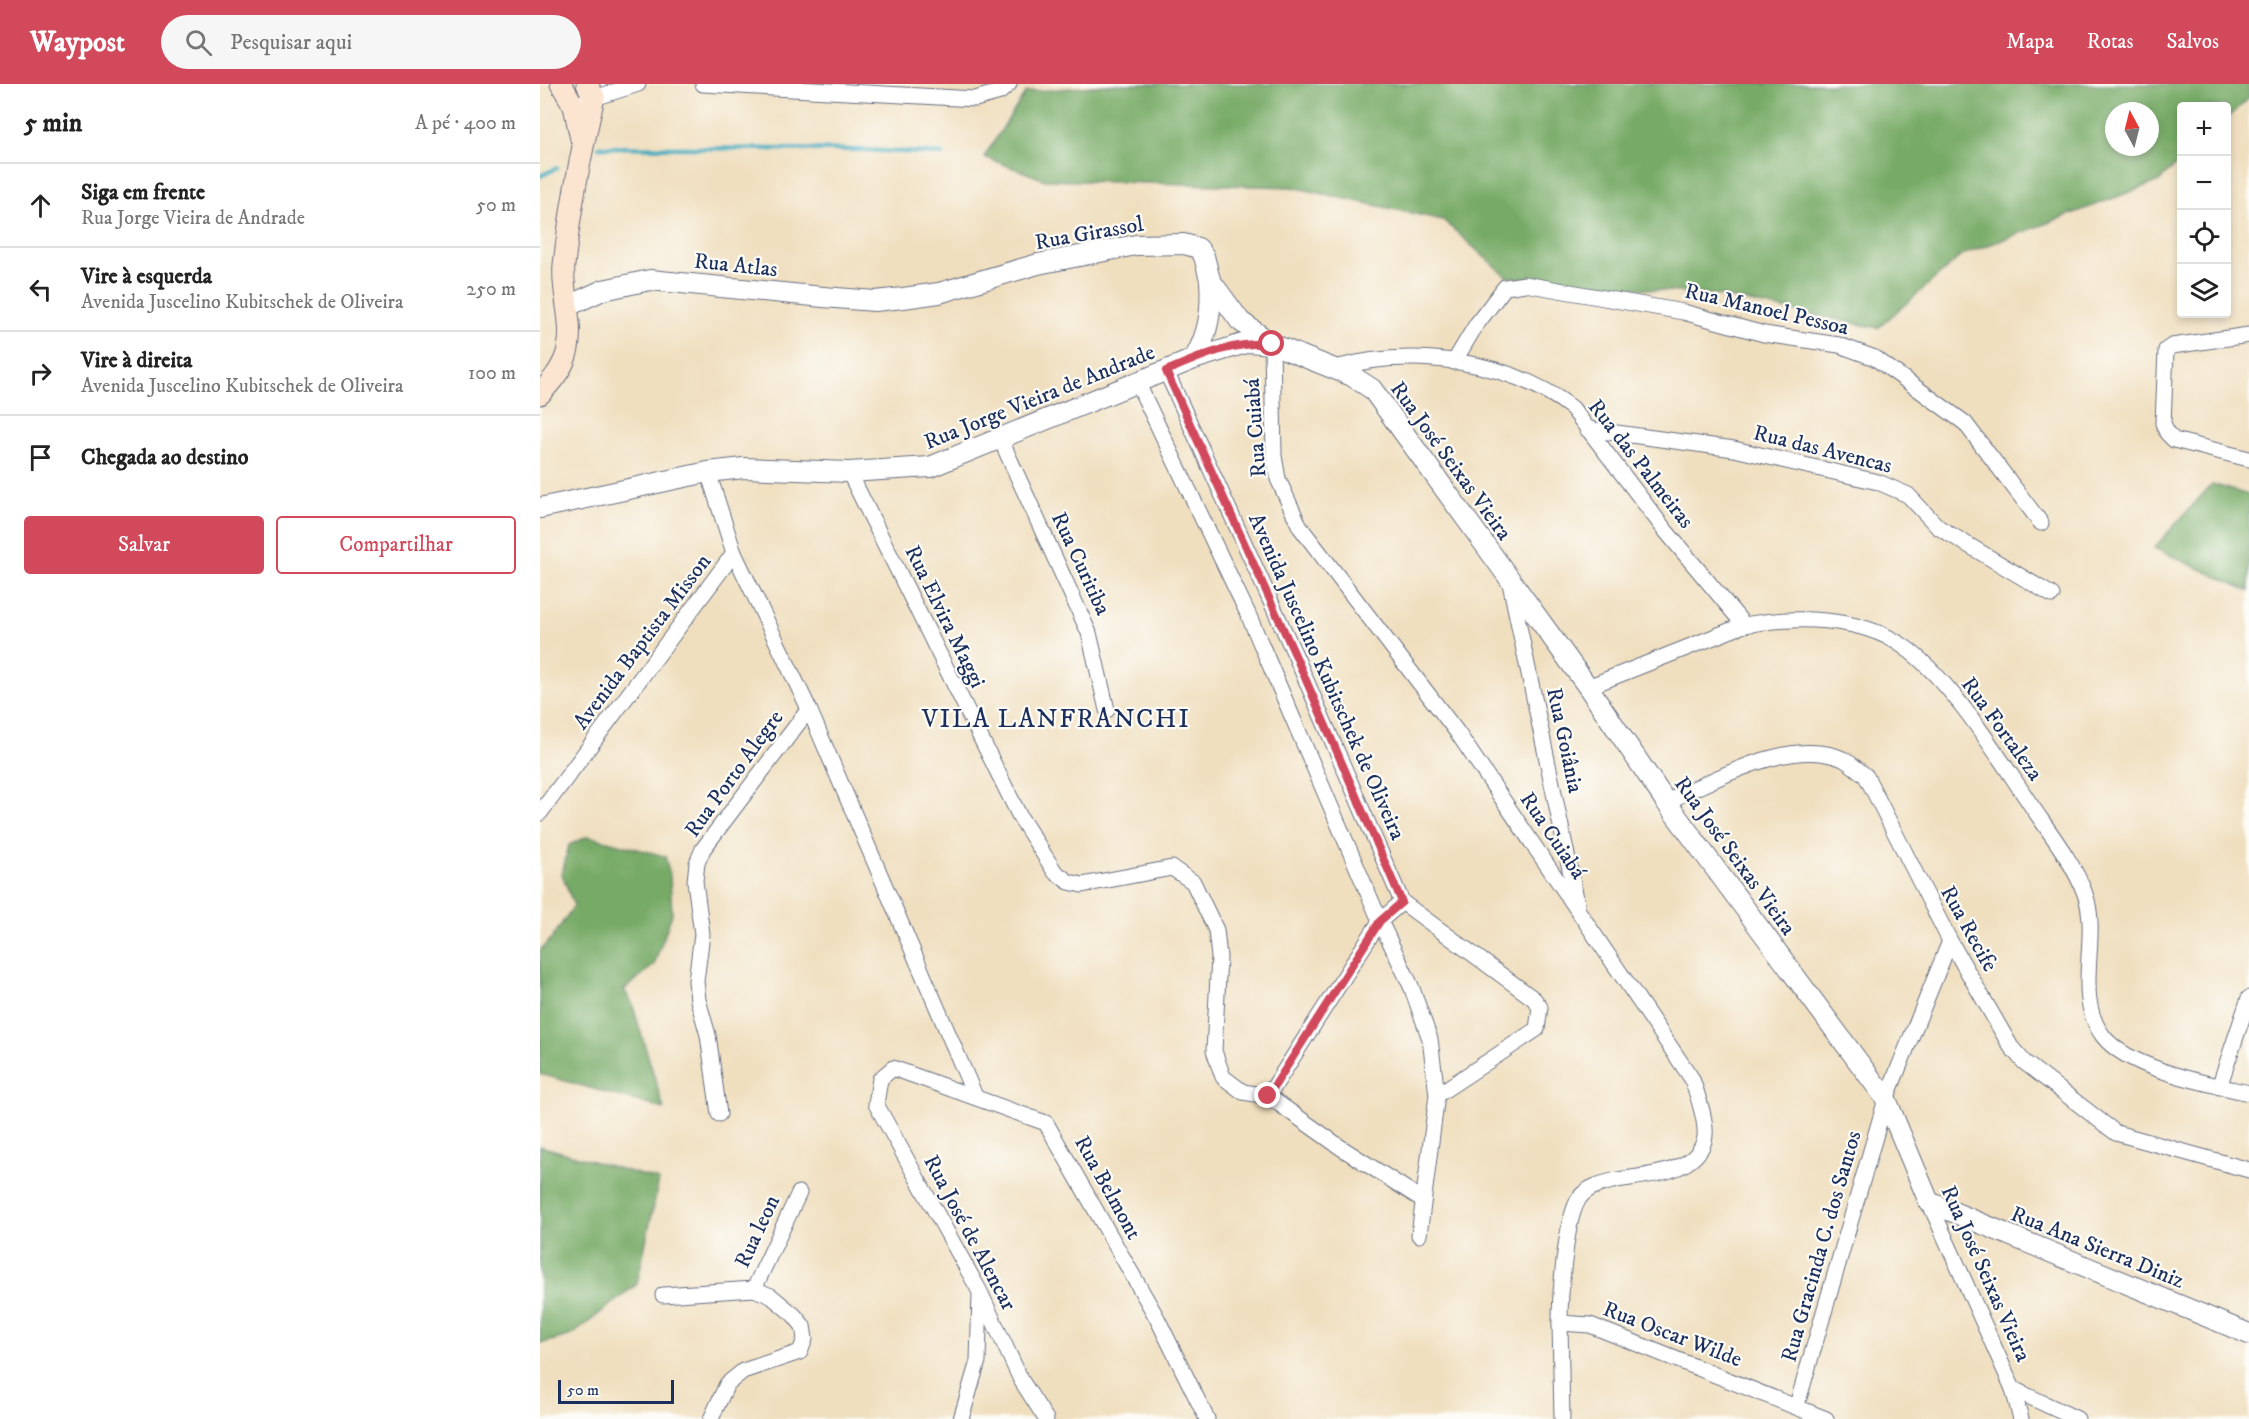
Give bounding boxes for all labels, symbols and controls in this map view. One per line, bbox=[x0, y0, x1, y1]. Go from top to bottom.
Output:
search box bbox=[161, 15, 581, 69]
text: Waypost bbox=[30, 25, 125, 60]
icon: search bbox=[182, 26, 215, 59]
text: Pesquisar aqui bbox=[230, 29, 352, 56]
text: Mapa bbox=[2006, 29, 2054, 55]
text: Rotas bbox=[2087, 29, 2134, 55]
text: Salvos bbox=[2167, 29, 2219, 55]
north arrow bbox=[2105, 102, 2159, 156]
map controls bbox=[2177, 102, 2231, 318]
button: + bbox=[2177, 102, 2231, 156]
text: 5 min bbox=[24, 107, 82, 140]
text: A pé · 400 m bbox=[415, 111, 516, 136]
button: − bbox=[2177, 156, 2231, 210]
text: Siga em frente bbox=[81, 179, 205, 206]
icon: ahead bbox=[24, 189, 57, 222]
text: 50 m bbox=[476, 193, 516, 218]
text: Rua Jorge Vieira de Andrade bbox=[81, 206, 305, 231]
button: locate bbox=[2177, 210, 2231, 264]
street label: Rua Girassol bbox=[1033, 211, 1146, 256]
street label: Rua Atlas bbox=[693, 248, 779, 283]
text: Vire à esquerda bbox=[81, 263, 212, 290]
button: layers bbox=[2177, 264, 2231, 318]
icon: left bbox=[24, 273, 57, 306]
text: 250 m bbox=[466, 277, 516, 302]
street label: Rua Manoel Pessoa bbox=[1682, 277, 1852, 342]
text: Avenida Juscelino Kubitschek de Oliveira bbox=[81, 290, 404, 315]
route start bbox=[1258, 330, 1284, 356]
street label: Rua Jorge Vieira de Andrade bbox=[920, 339, 1159, 456]
text: Vire à direita bbox=[81, 347, 192, 374]
icon: right bbox=[24, 357, 57, 390]
text: 100 m bbox=[468, 361, 516, 386]
text: Avenida Juscelino Kubitschek de Oliveira bbox=[81, 374, 404, 399]
street label: Rua José Seixas Vieira bbox=[1384, 376, 1518, 546]
street label: Rua Cuiabá bbox=[1239, 377, 1272, 478]
street label: Rua das Palmeiras bbox=[1582, 394, 1700, 534]
street label: Rua das Avencas bbox=[1751, 419, 1895, 480]
icon: arrive bbox=[24, 441, 57, 474]
text: Chegada ao destino bbox=[81, 444, 248, 471]
street label: Rua Curitiba bbox=[1045, 508, 1117, 620]
street label: Avenida Juscelino Kubitschek de Oliveira bbox=[1242, 509, 1411, 845]
button: Salvar bbox=[24, 516, 264, 574]
button: Compartilhar bbox=[276, 516, 516, 574]
street label: Rua Elvira Maggi bbox=[898, 541, 991, 692]
street label: Avenida Baptista Misson bbox=[567, 548, 717, 735]
street label: Rua Fortaleza bbox=[1955, 672, 2049, 787]
street label: Rua Goiânia bbox=[1540, 685, 1589, 796]
district label: VILA LANFRANCHI bbox=[921, 703, 1190, 736]
street label: Rua Porto Alegre bbox=[679, 705, 789, 843]
street label: Rua José Seixas Vieira bbox=[1668, 771, 1802, 941]
street label: Rua Cuiabá bbox=[1514, 787, 1592, 885]
street label: Rua Recife bbox=[1934, 881, 2003, 976]
route end bbox=[1254, 1082, 1280, 1108]
street label: Rua Gracinda C. dos Santos bbox=[1775, 1128, 1867, 1365]
street label: Rua Belmont bbox=[1068, 1131, 1147, 1244]
street label: Rua José de Alencar bbox=[917, 1150, 1022, 1316]
street label: Rua José Seixas Vieira bbox=[1935, 1181, 2037, 1366]
street label: Rua leon bbox=[729, 1191, 786, 1272]
street label: Rua Ana Sierra Diniz bbox=[2007, 1200, 2188, 1295]
street label: Rua Oscar Wilde bbox=[1599, 1296, 1746, 1373]
scale bar bbox=[558, 1377, 674, 1404]
text: 50 m bbox=[567, 1380, 599, 1400]

